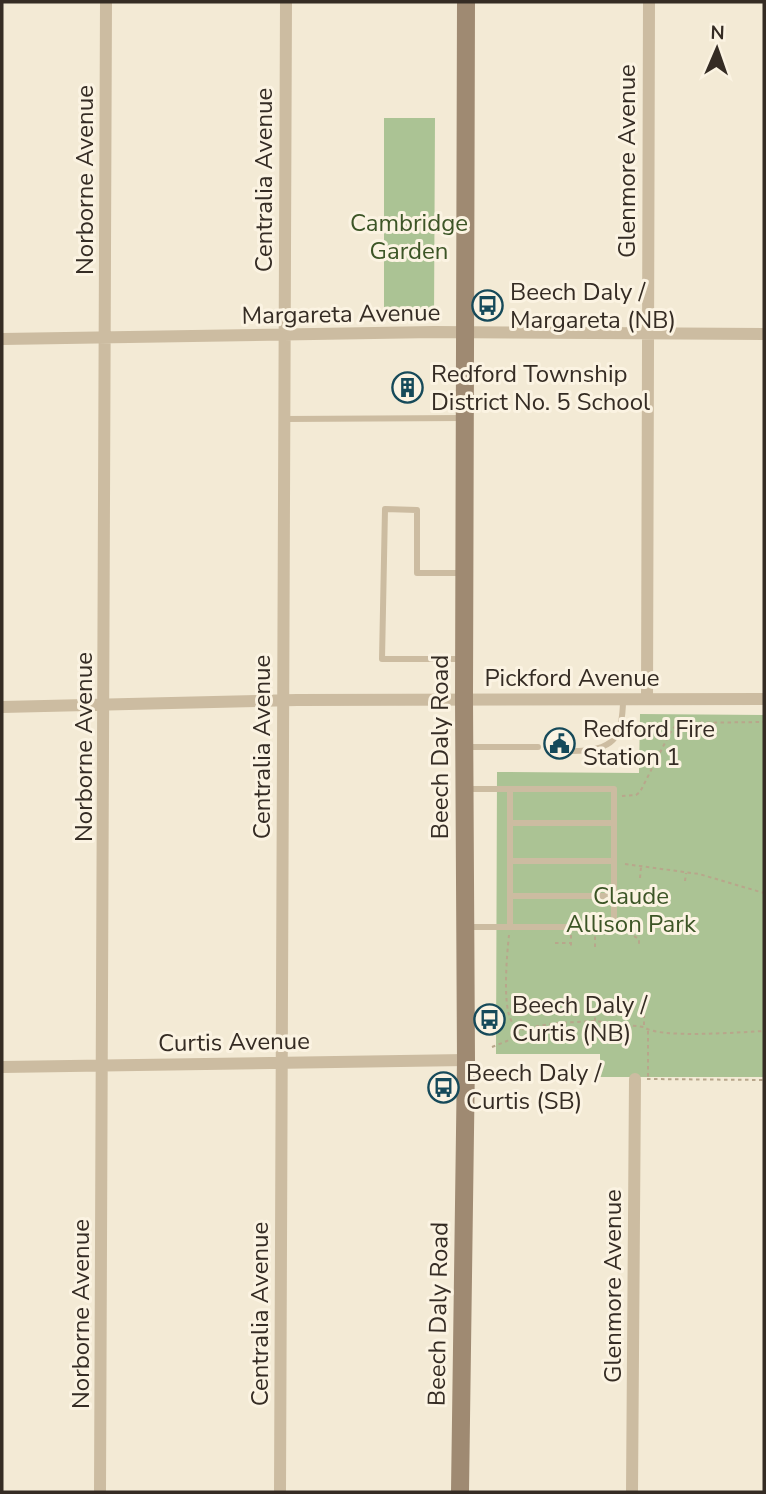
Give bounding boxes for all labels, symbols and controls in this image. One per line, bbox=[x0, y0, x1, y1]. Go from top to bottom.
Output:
north arrow bbox=[682, 14, 752, 84]
text: N bbox=[710, 20, 725, 46]
street label: Glenmore Avenue bbox=[611, 64, 643, 258]
street label: Norborne Avenue bbox=[69, 85, 101, 275]
street label: Centralia Avenue bbox=[248, 88, 280, 272]
park label: Cambridge Garden bbox=[350, 207, 468, 267]
place label: Beech Daly / Margareta (NB) bbox=[510, 276, 676, 336]
bus stop icon: Beech Daly / Margareta (NB) bbox=[470, 289, 504, 323]
street label: Margareta Avenue bbox=[241, 296, 441, 332]
place label: Redford Township District No. 5 School bbox=[431, 358, 650, 418]
building icon: Redford Township District No. 5 School bbox=[391, 371, 425, 405]
street label: Norborne Avenue bbox=[68, 652, 100, 842]
street label: Centralia Avenue bbox=[246, 655, 278, 839]
street label: Beech Daly Road bbox=[424, 655, 456, 839]
street label: Pickford Avenue bbox=[484, 662, 660, 694]
place label: Redford Fire Station 1 bbox=[583, 713, 715, 773]
public building icon: Redford Fire Station 1 bbox=[543, 726, 577, 760]
park label: Claude Allison Park bbox=[566, 880, 697, 940]
place label: Beech Daly / Curtis (NB) bbox=[512, 989, 649, 1049]
bus stop icon: Beech Daly / Curtis (NB) bbox=[472, 1002, 506, 1036]
street label: Curtis Avenue bbox=[158, 1025, 310, 1059]
place label: Beech Daly / Curtis (SB) bbox=[466, 1057, 603, 1117]
bus stop icon: Beech Daly / Curtis (SB) bbox=[426, 1070, 460, 1104]
street label: Glenmore Avenue bbox=[597, 1189, 629, 1383]
street label: Norborne Avenue bbox=[65, 1219, 97, 1409]
street label: Centralia Avenue bbox=[244, 1222, 276, 1406]
street label: Beech Daly Road bbox=[420, 1222, 456, 1406]

